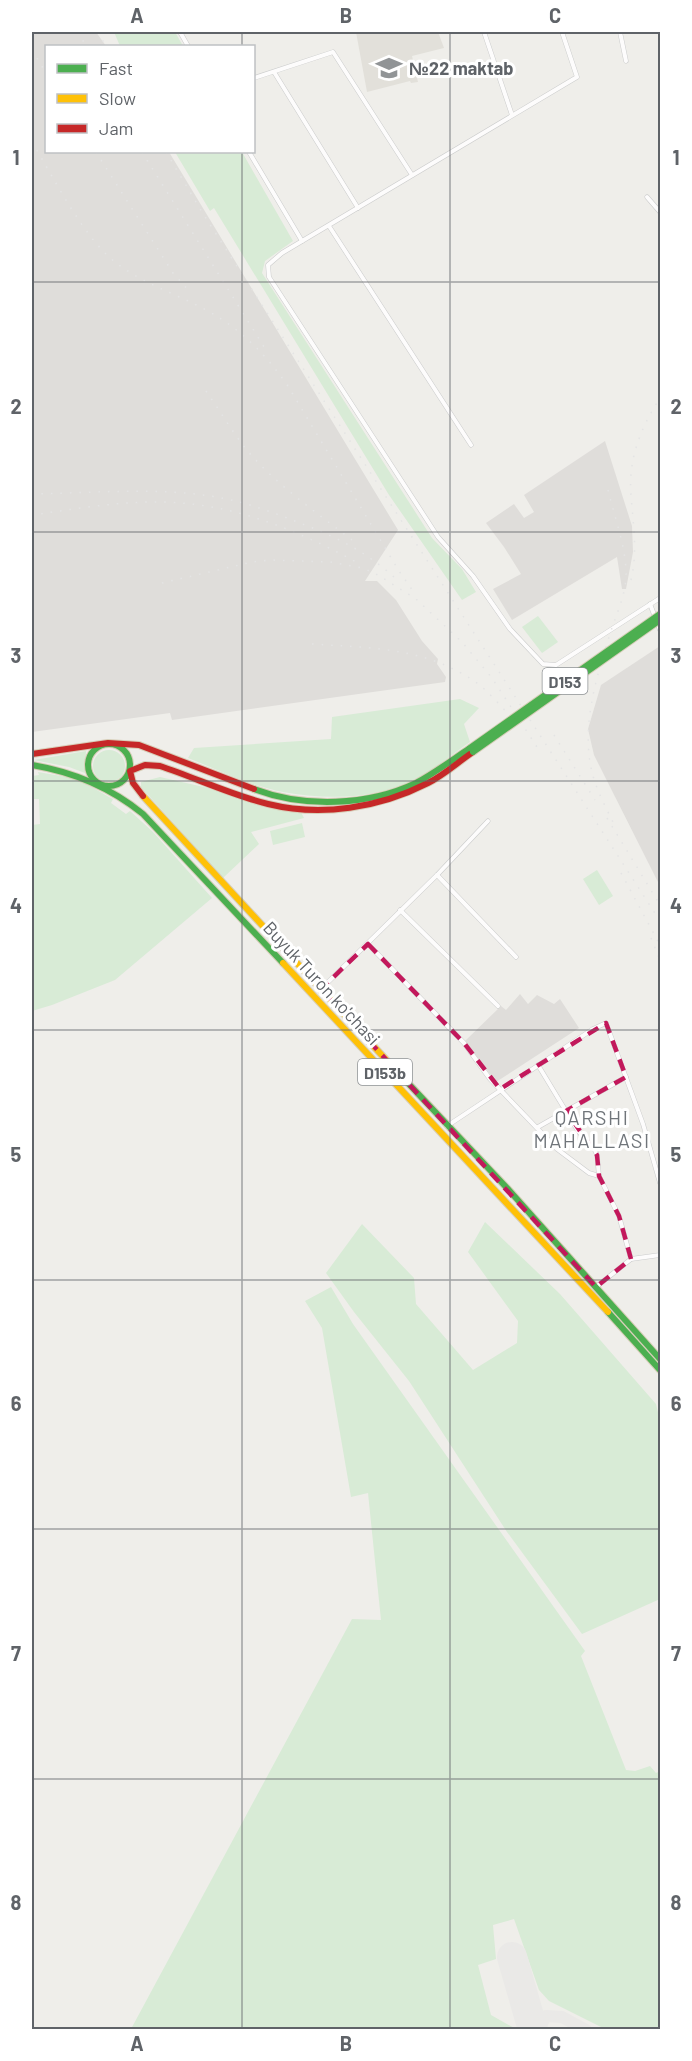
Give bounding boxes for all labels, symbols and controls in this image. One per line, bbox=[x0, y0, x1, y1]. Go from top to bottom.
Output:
text: A bbox=[130, 3, 144, 27]
text: B bbox=[340, 3, 352, 27]
text: C bbox=[549, 3, 561, 27]
legend bbox=[45, 45, 255, 153]
school or university icon: №22 maktab bbox=[374, 53, 404, 83]
text: Fast bbox=[99, 57, 133, 79]
place label: №22 maktab bbox=[409, 57, 514, 79]
text: Slow bbox=[99, 87, 136, 109]
text: Jam bbox=[99, 117, 133, 139]
text: 1 bbox=[12, 145, 20, 169]
text: 1 bbox=[672, 145, 680, 169]
text: 2 bbox=[10, 394, 22, 418]
text: 2 bbox=[670, 394, 682, 418]
text: 3 bbox=[11, 643, 21, 667]
text: 3 bbox=[671, 643, 681, 667]
road number: D153 bbox=[542, 668, 588, 694]
text: 4 bbox=[10, 893, 22, 917]
text: 4 bbox=[670, 893, 682, 917]
street label: Buyuk Turon ko'chasi bbox=[259, 917, 385, 1049]
road number: D153b bbox=[358, 1059, 412, 1085]
district label: QARSHI MAHALLASI bbox=[533, 1105, 651, 1152]
text: 5 bbox=[11, 1142, 22, 1166]
text: 5 bbox=[671, 1142, 682, 1166]
text: 6 bbox=[11, 1391, 22, 1415]
text: 6 bbox=[671, 1391, 682, 1415]
text: 7 bbox=[11, 1641, 21, 1665]
text: 7 bbox=[671, 1641, 681, 1665]
text: 8 bbox=[11, 1890, 22, 1914]
text: 8 bbox=[671, 1890, 682, 1914]
text: A bbox=[130, 2031, 144, 2055]
text: B bbox=[340, 2031, 352, 2055]
text: C bbox=[549, 2031, 561, 2055]

